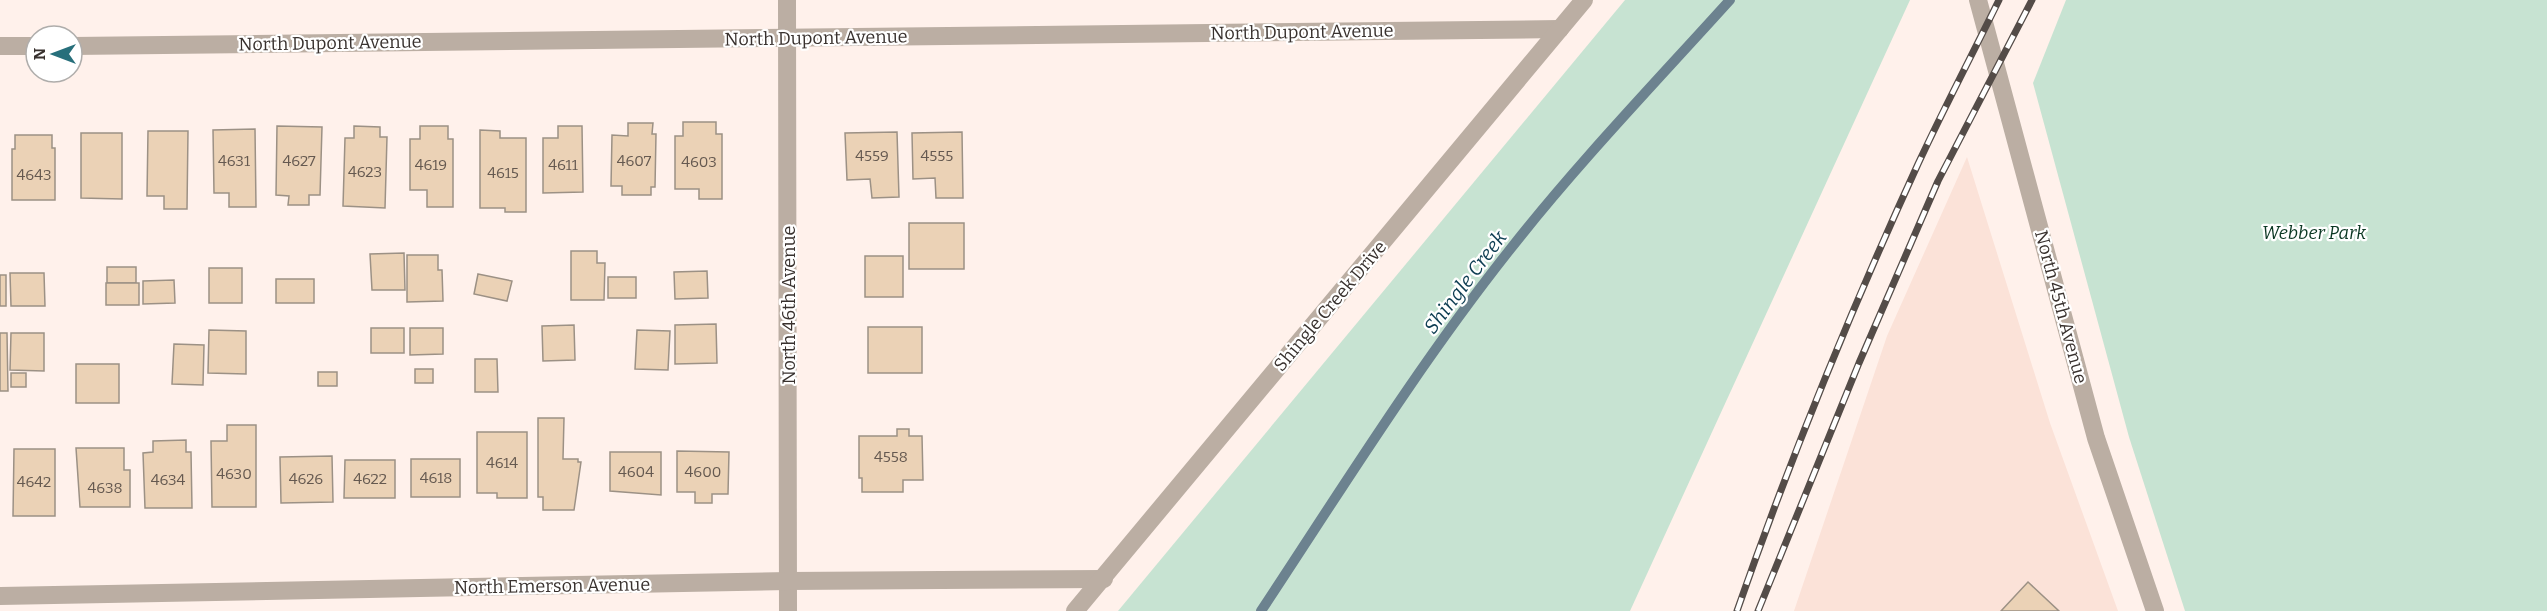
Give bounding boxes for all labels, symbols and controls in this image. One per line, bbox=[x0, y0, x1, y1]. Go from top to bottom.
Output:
street label: North Dupont Avenue bbox=[1210, 19, 1394, 45]
north arrow bbox=[24, 24, 84, 84]
street label: North Dupont Avenue bbox=[724, 25, 908, 51]
street label: North Dupont Avenue bbox=[238, 30, 422, 56]
text: N bbox=[30, 48, 49, 60]
house number: 4559 bbox=[855, 147, 889, 165]
house number: 4555 bbox=[921, 147, 953, 165]
house number: 4631 bbox=[218, 152, 250, 170]
house number: 4627 bbox=[283, 152, 316, 170]
house number: 4607 bbox=[617, 152, 652, 170]
house number: 4603 bbox=[681, 153, 717, 171]
house number: 4619 bbox=[415, 156, 447, 174]
house number: 4611 bbox=[548, 156, 578, 174]
house number: 4623 bbox=[348, 163, 382, 181]
house number: 4615 bbox=[487, 164, 519, 182]
house number: 4643 bbox=[17, 166, 51, 184]
park label: Webber Park bbox=[2262, 222, 2366, 244]
street label: North 46th Avenue bbox=[778, 226, 800, 384]
water label: Shingle Creek bbox=[1419, 226, 1512, 338]
street label: North 45th Avenue bbox=[2030, 228, 2092, 386]
street label: Shingle Creek Drive bbox=[1269, 236, 1391, 376]
house number: 4558 bbox=[874, 448, 908, 466]
house number: 4614 bbox=[486, 454, 518, 472]
house number: 4604 bbox=[618, 463, 654, 481]
house number: 4600 bbox=[685, 463, 721, 481]
house number: 4630 bbox=[216, 465, 252, 483]
house number: 4618 bbox=[420, 469, 452, 487]
house number: 4626 bbox=[289, 470, 323, 488]
house number: 4622 bbox=[353, 470, 387, 488]
house number: 4634 bbox=[151, 471, 186, 489]
house number: 4642 bbox=[17, 473, 51, 491]
house number: 4638 bbox=[88, 479, 122, 497]
street label: North Emerson Avenue bbox=[454, 573, 650, 599]

